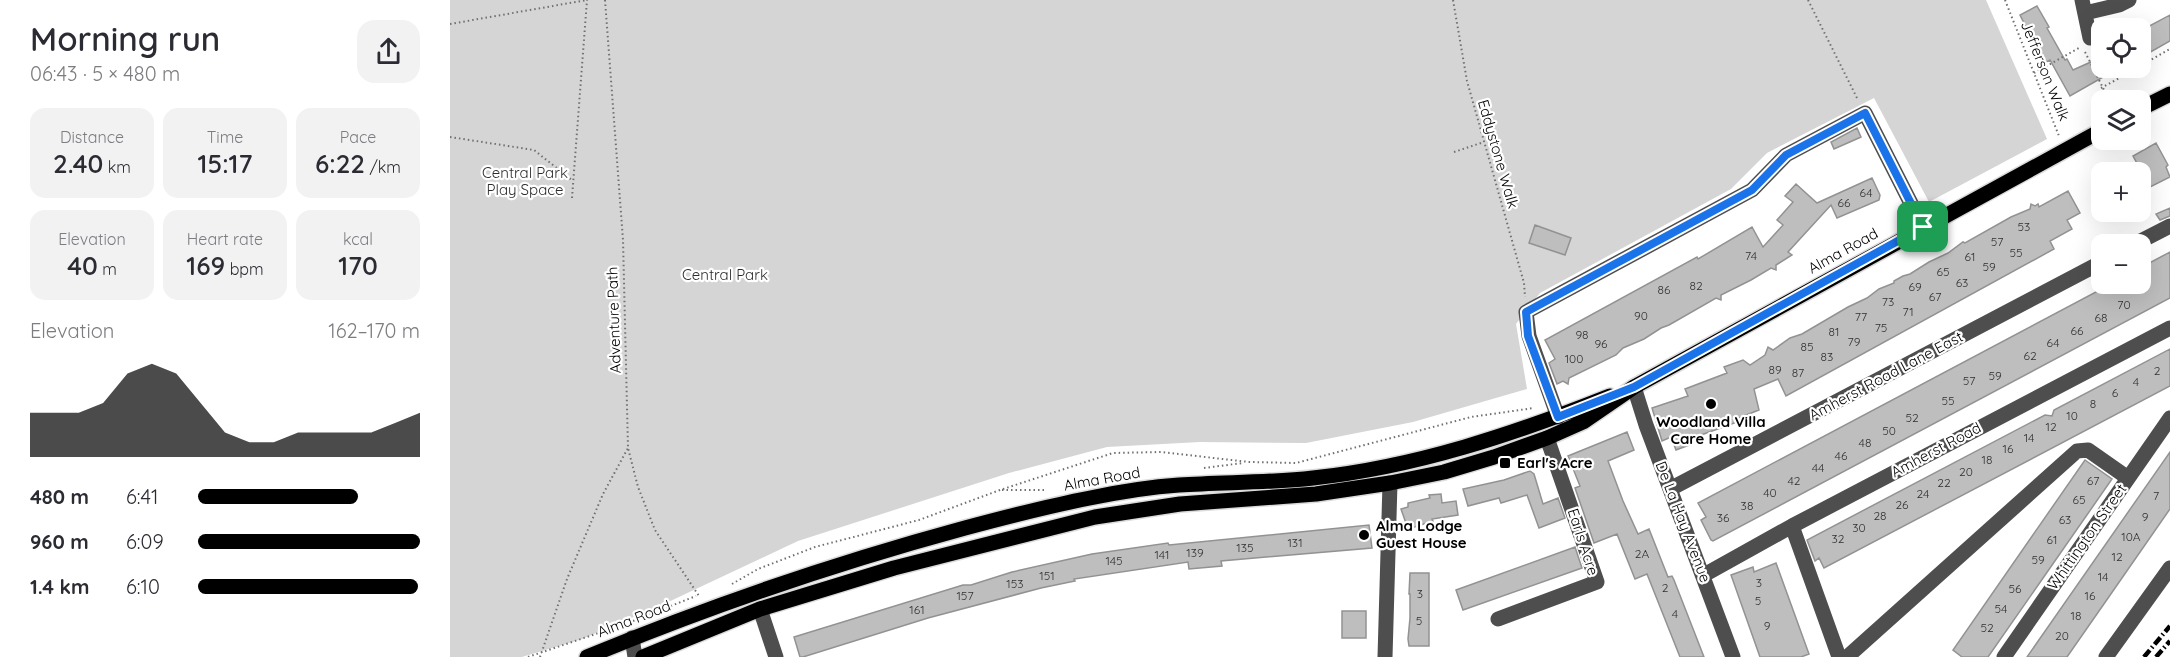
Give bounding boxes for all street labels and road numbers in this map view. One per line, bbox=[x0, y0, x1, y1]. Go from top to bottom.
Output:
street label: Jefferson Walk bbox=[2017, 18, 2074, 123]
street label: Eddystone Walk bbox=[1474, 97, 1523, 210]
street label: Alma Road bbox=[1804, 224, 1881, 278]
street label: Adventure Path bbox=[602, 266, 625, 374]
street label: Amherst Road Lane East bbox=[1805, 327, 1966, 424]
street label: Amherst Road bbox=[1887, 418, 1984, 481]
street label: De La Hay Avenue bbox=[1652, 458, 1715, 585]
street label: Alma Road bbox=[1062, 462, 1142, 495]
street label: Whittington Street bbox=[2043, 480, 2130, 594]
street label: Earls Acre bbox=[1564, 506, 1603, 578]
street label: Alma Road bbox=[594, 596, 673, 641]

